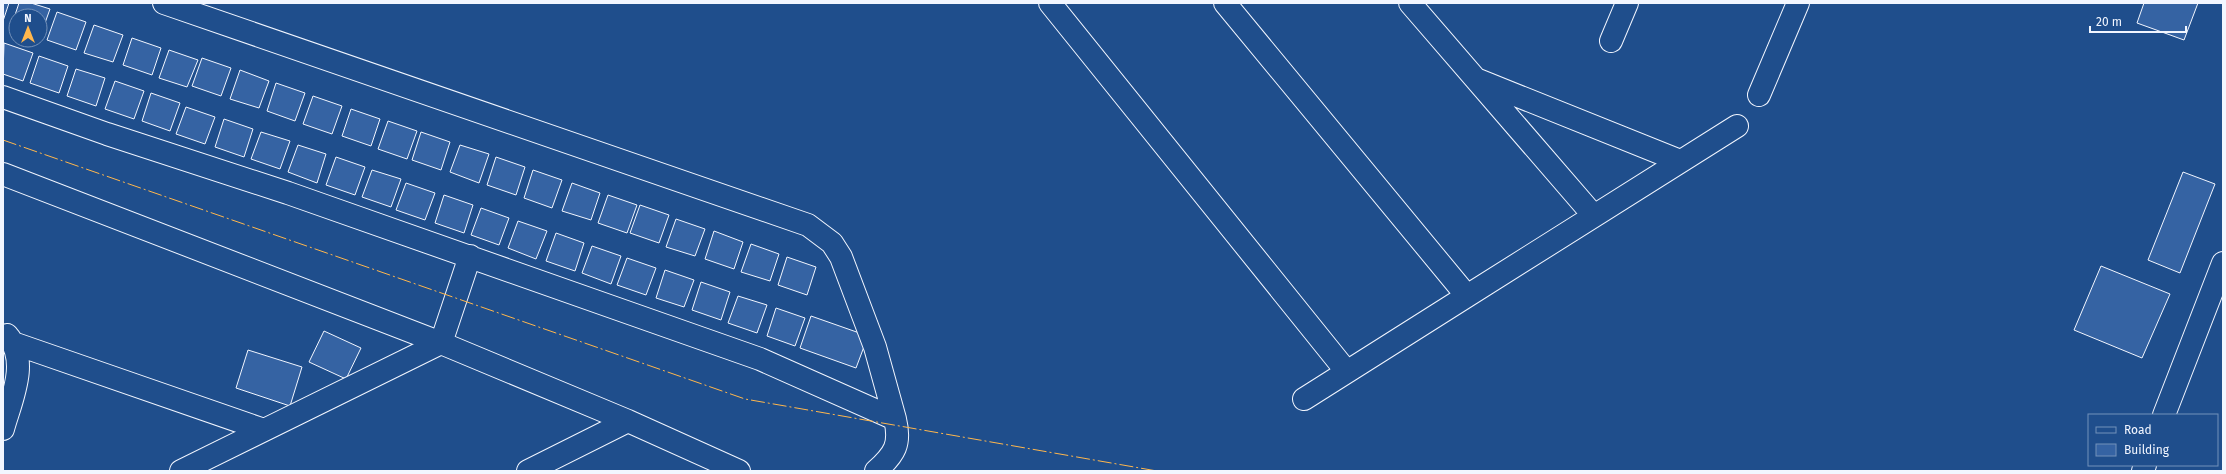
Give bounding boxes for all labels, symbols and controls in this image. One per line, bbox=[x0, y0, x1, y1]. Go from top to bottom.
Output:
north arrow bbox=[8, 8, 48, 48]
scale bar bbox=[2090, 8, 2186, 34]
text: N bbox=[24, 12, 32, 25]
text: 20 m bbox=[2096, 15, 2122, 29]
legend bbox=[2088, 414, 2218, 466]
text: Road bbox=[2124, 423, 2152, 437]
text: Building bbox=[2124, 443, 2170, 457]

